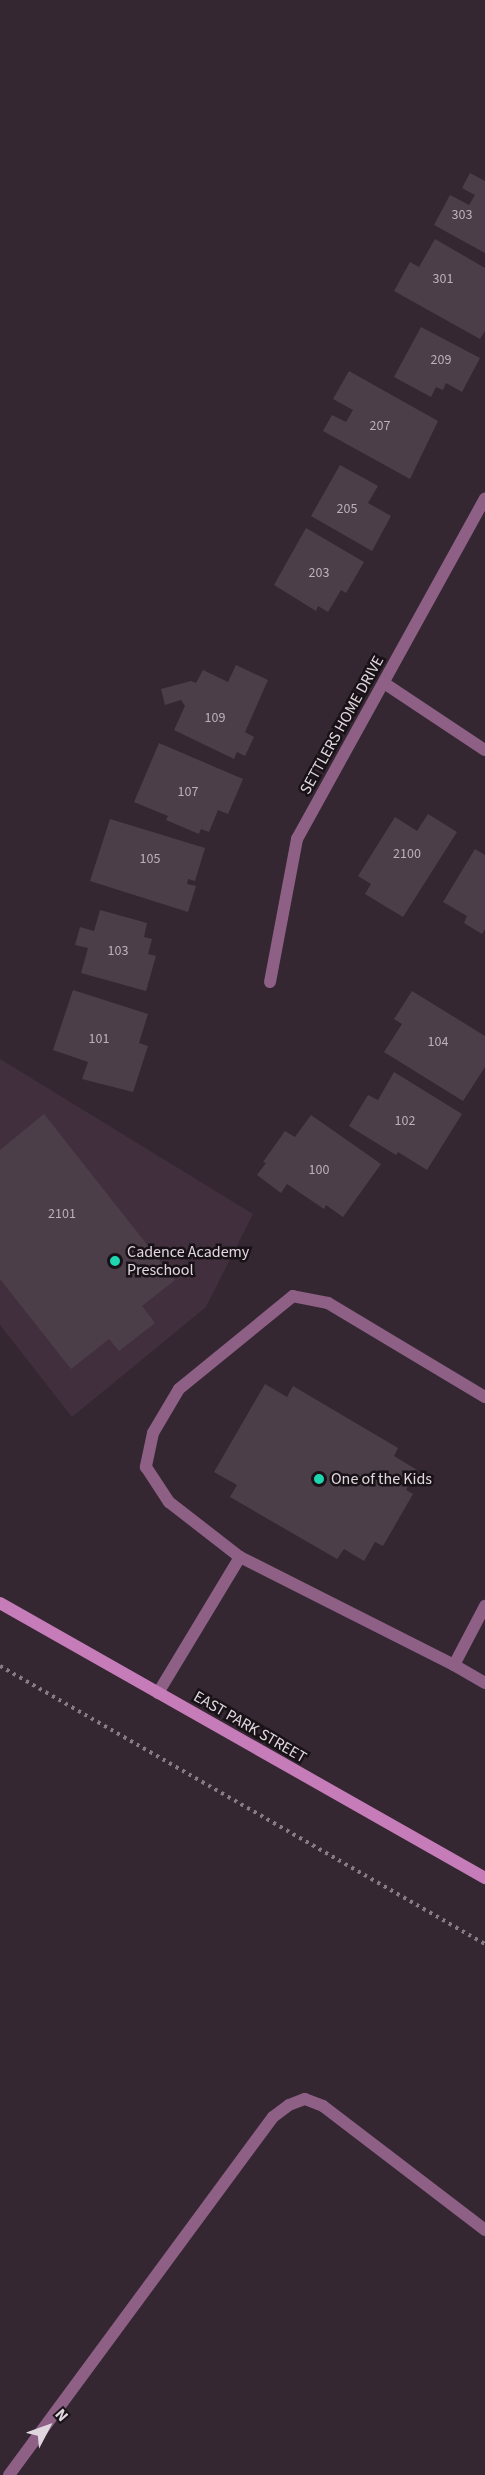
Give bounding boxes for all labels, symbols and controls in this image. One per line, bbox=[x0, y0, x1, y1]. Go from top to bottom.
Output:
house number: 303 bbox=[452, 207, 472, 223]
house number: 301 bbox=[433, 271, 453, 287]
house number: 209 bbox=[431, 352, 451, 368]
house number: 207 bbox=[370, 418, 390, 434]
house number: 205 bbox=[337, 501, 357, 517]
house number: 203 bbox=[309, 565, 329, 581]
street label: SETTLERS HOME DRIVE bbox=[296, 653, 388, 797]
house number: 109 bbox=[205, 710, 225, 726]
house number: 107 bbox=[178, 784, 198, 800]
house number: 2100 bbox=[393, 846, 421, 862]
house number: 105 bbox=[140, 851, 160, 867]
house number: 103 bbox=[108, 943, 128, 959]
house number: 101 bbox=[89, 1031, 109, 1047]
house number: 104 bbox=[428, 1034, 448, 1050]
house number: 102 bbox=[395, 1113, 415, 1129]
house number: 100 bbox=[309, 1162, 329, 1178]
house number: 2101 bbox=[48, 1206, 76, 1222]
place label: Cadence Academy Preschool bbox=[127, 1242, 249, 1280]
marker: Cadence Academy Preschool bbox=[108, 1254, 122, 1268]
place label: One of the Kids bbox=[331, 1469, 432, 1489]
marker: One of the Kids bbox=[312, 1472, 326, 1486]
street label: EAST PARK STREET bbox=[190, 1687, 310, 1767]
north arrow bbox=[18, 2397, 78, 2457]
text: N bbox=[50, 2404, 73, 2426]

